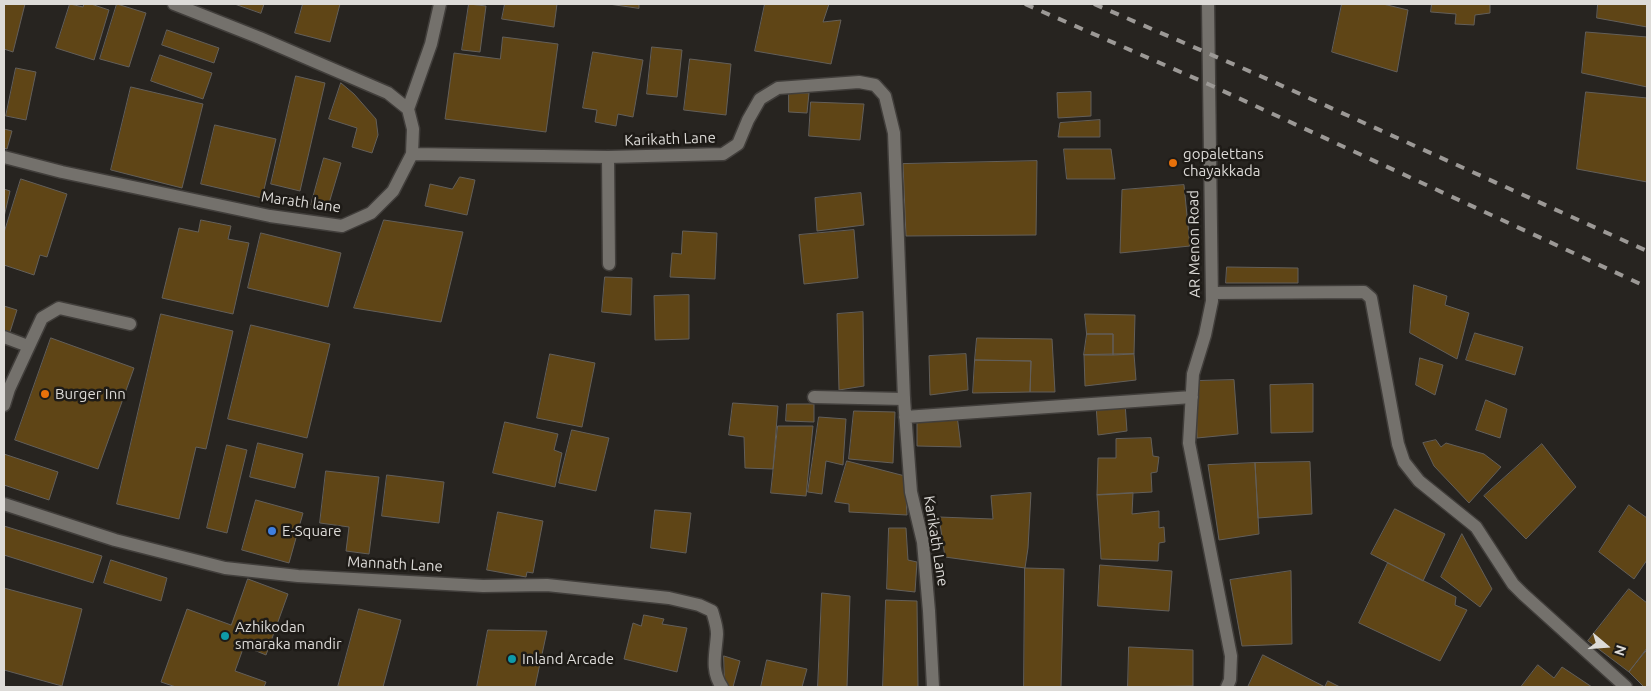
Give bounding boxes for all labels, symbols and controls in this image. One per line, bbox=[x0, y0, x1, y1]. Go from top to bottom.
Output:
street label: Karikath Lane bbox=[624, 128, 716, 150]
place label: gopalettans chayakkada bbox=[1183, 145, 1264, 180]
marker: gopalettans chayakkada bbox=[1167, 157, 1179, 169]
street label: Marath lane bbox=[260, 187, 342, 217]
street label: AR Menon Road bbox=[1184, 190, 1204, 298]
place label: Burger Inn bbox=[55, 385, 126, 403]
marker: Burger Inn bbox=[39, 388, 51, 400]
street label: Karikath Lane bbox=[920, 494, 952, 588]
place label: E-Square bbox=[282, 522, 342, 540]
marker: E-Square bbox=[266, 525, 278, 537]
street label: Mannath Lane bbox=[347, 553, 443, 575]
place label: Azhikodan smaraka mandir bbox=[235, 618, 342, 653]
north arrow bbox=[1581, 621, 1631, 671]
marker: Azhikodan smaraka mandir bbox=[219, 630, 231, 642]
text: N bbox=[1611, 643, 1629, 658]
place label: Inland Arcade bbox=[522, 650, 614, 668]
marker: Inland Arcade bbox=[506, 653, 518, 665]

